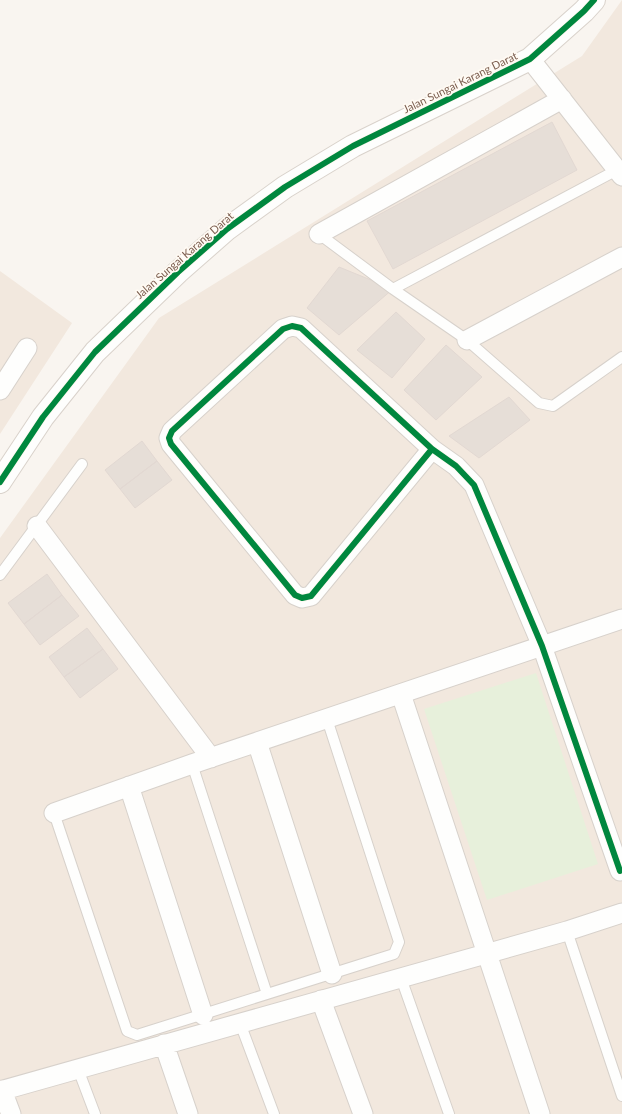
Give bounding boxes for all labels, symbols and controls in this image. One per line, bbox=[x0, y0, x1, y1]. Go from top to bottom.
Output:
street label: Jalan Sungai Karang Darat bbox=[401, 49, 519, 115]
street label: Jalan Sungai Karang Darat bbox=[132, 209, 236, 301]

